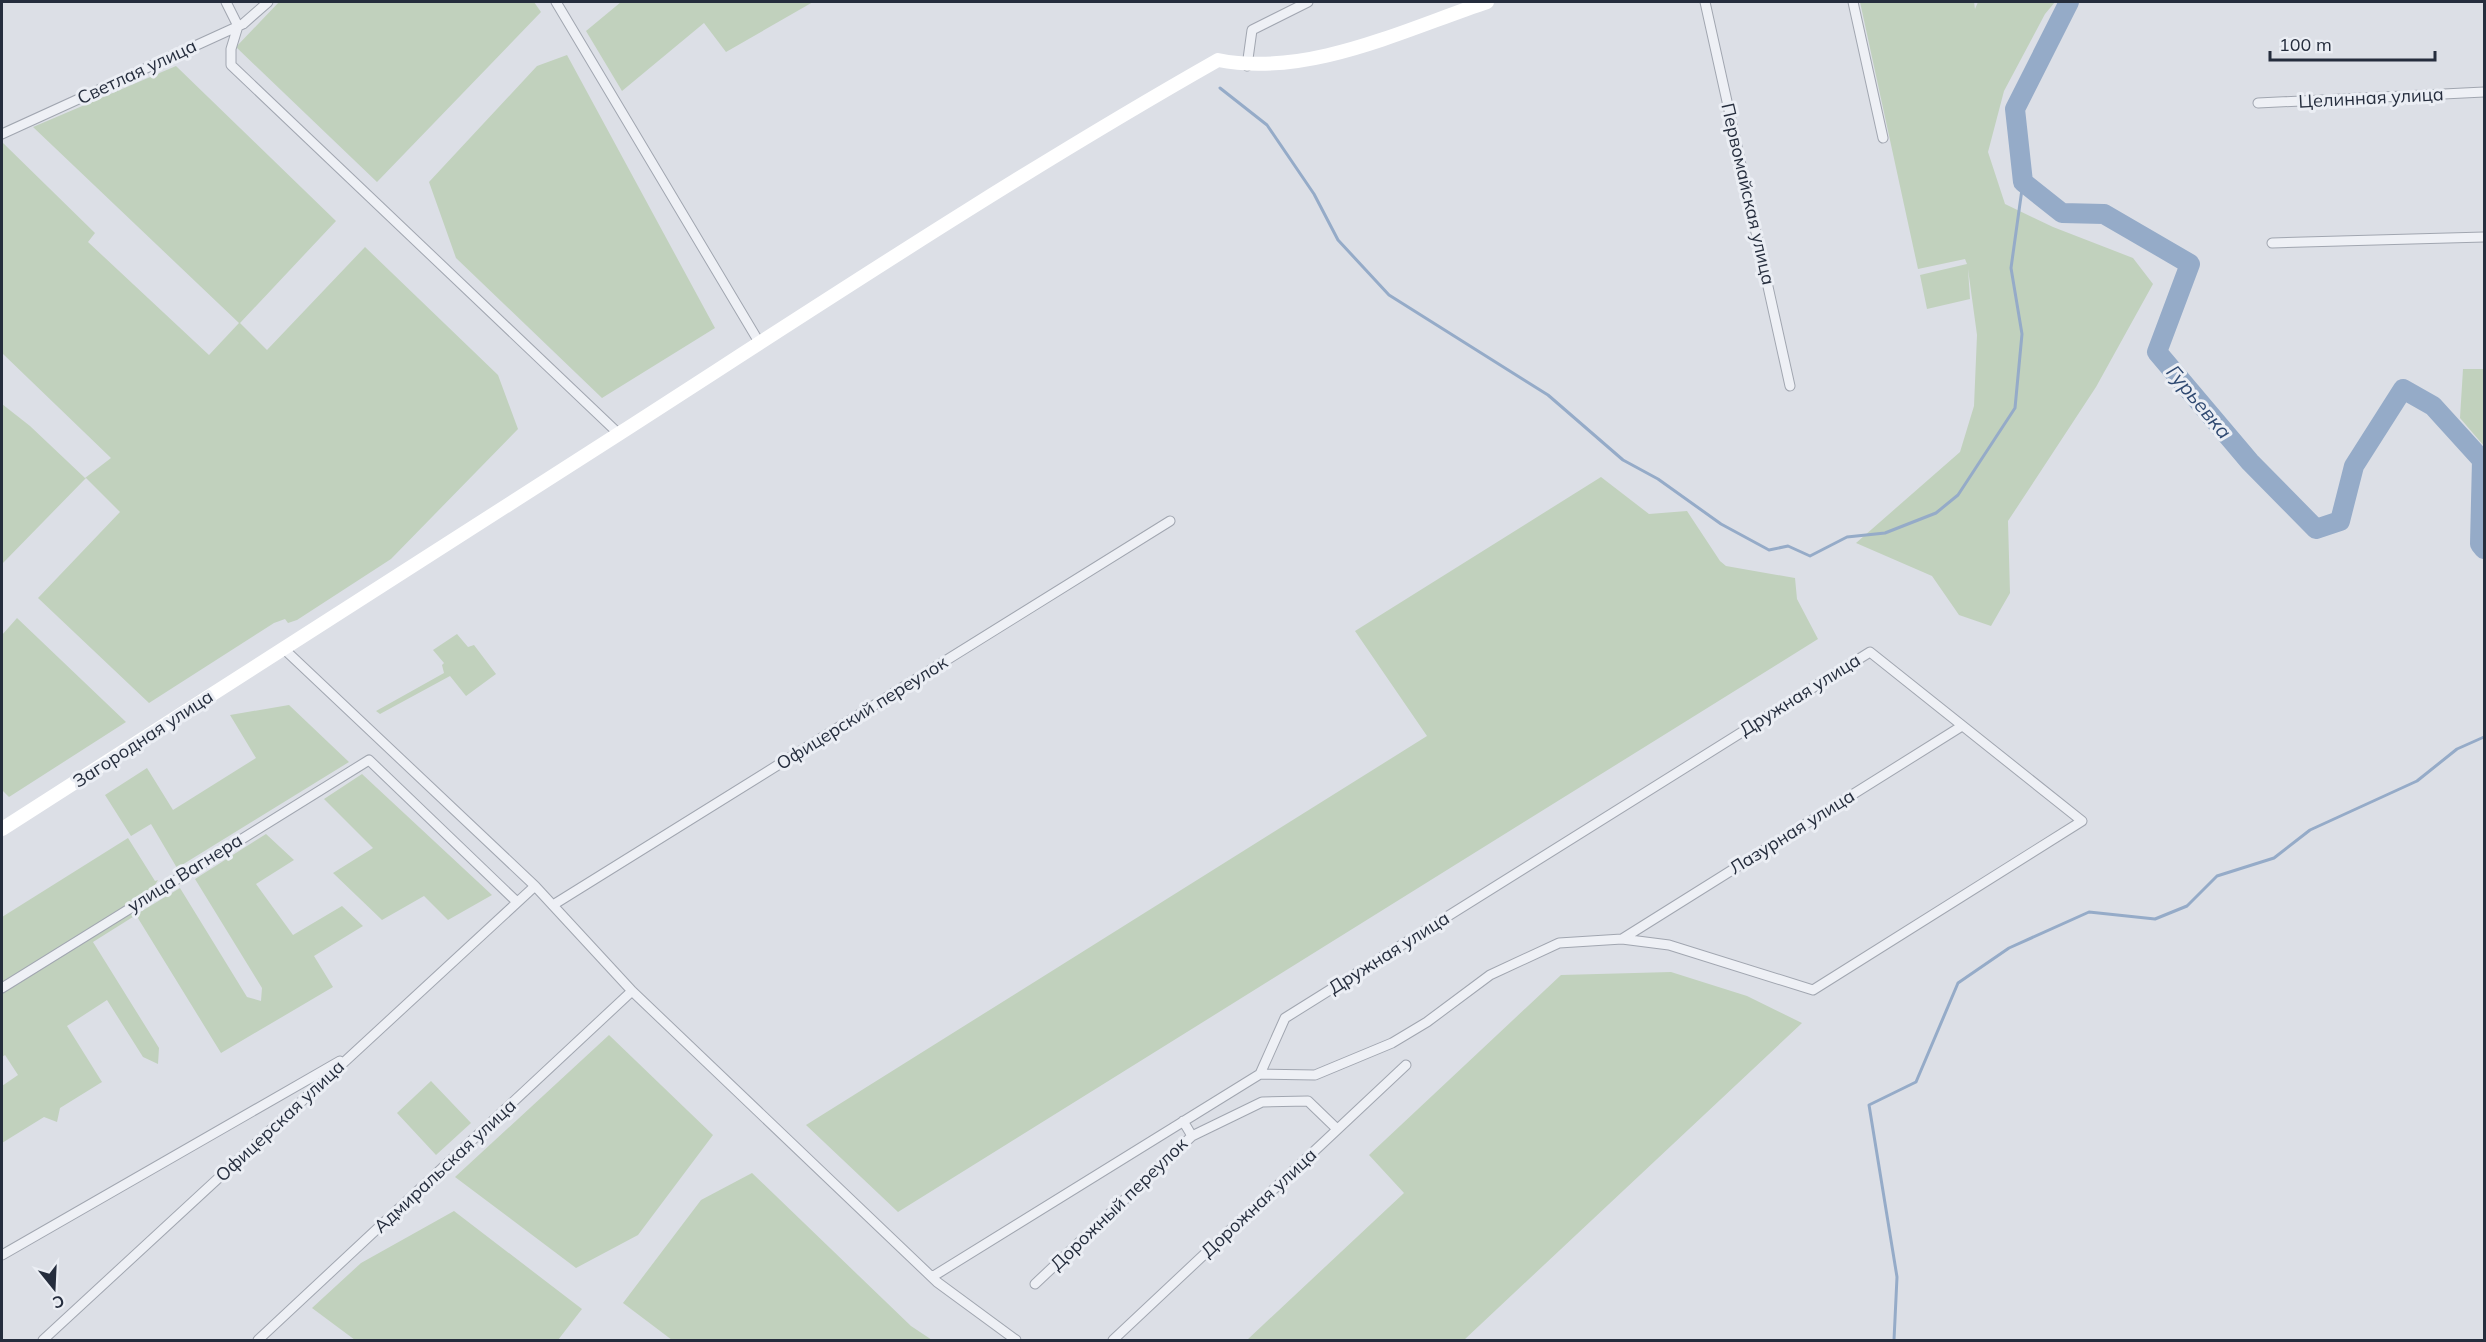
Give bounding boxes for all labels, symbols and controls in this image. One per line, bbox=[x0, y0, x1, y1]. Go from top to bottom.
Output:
scale bar bbox=[2270, 24, 2435, 62]
text: 100 m bbox=[2279, 33, 2332, 56]
street label: Светлая улица bbox=[73, 34, 200, 109]
street label: Целинная улица bbox=[2298, 82, 2444, 113]
street label: Первомайская улица bbox=[1716, 101, 1781, 287]
water label: Гурьевка bbox=[2161, 360, 2237, 444]
street label: Дружная улица bbox=[1735, 648, 1864, 741]
street label: Офицерский переулок bbox=[772, 650, 952, 775]
street label: Загородная улица bbox=[68, 685, 217, 792]
street label: Лазурная улица bbox=[1725, 784, 1859, 879]
street label: улица Вагнера bbox=[123, 828, 246, 917]
street label: Дружная улица bbox=[1324, 906, 1453, 999]
street label: Офицерская улица bbox=[210, 1055, 349, 1186]
street label: Адмиральская улица bbox=[369, 1094, 521, 1238]
street label: Дорожный переулок bbox=[1045, 1132, 1192, 1275]
street label: Дорожная улица bbox=[1196, 1143, 1321, 1262]
north arrow bbox=[24, 1258, 84, 1318]
text: С bbox=[50, 1291, 67, 1313]

